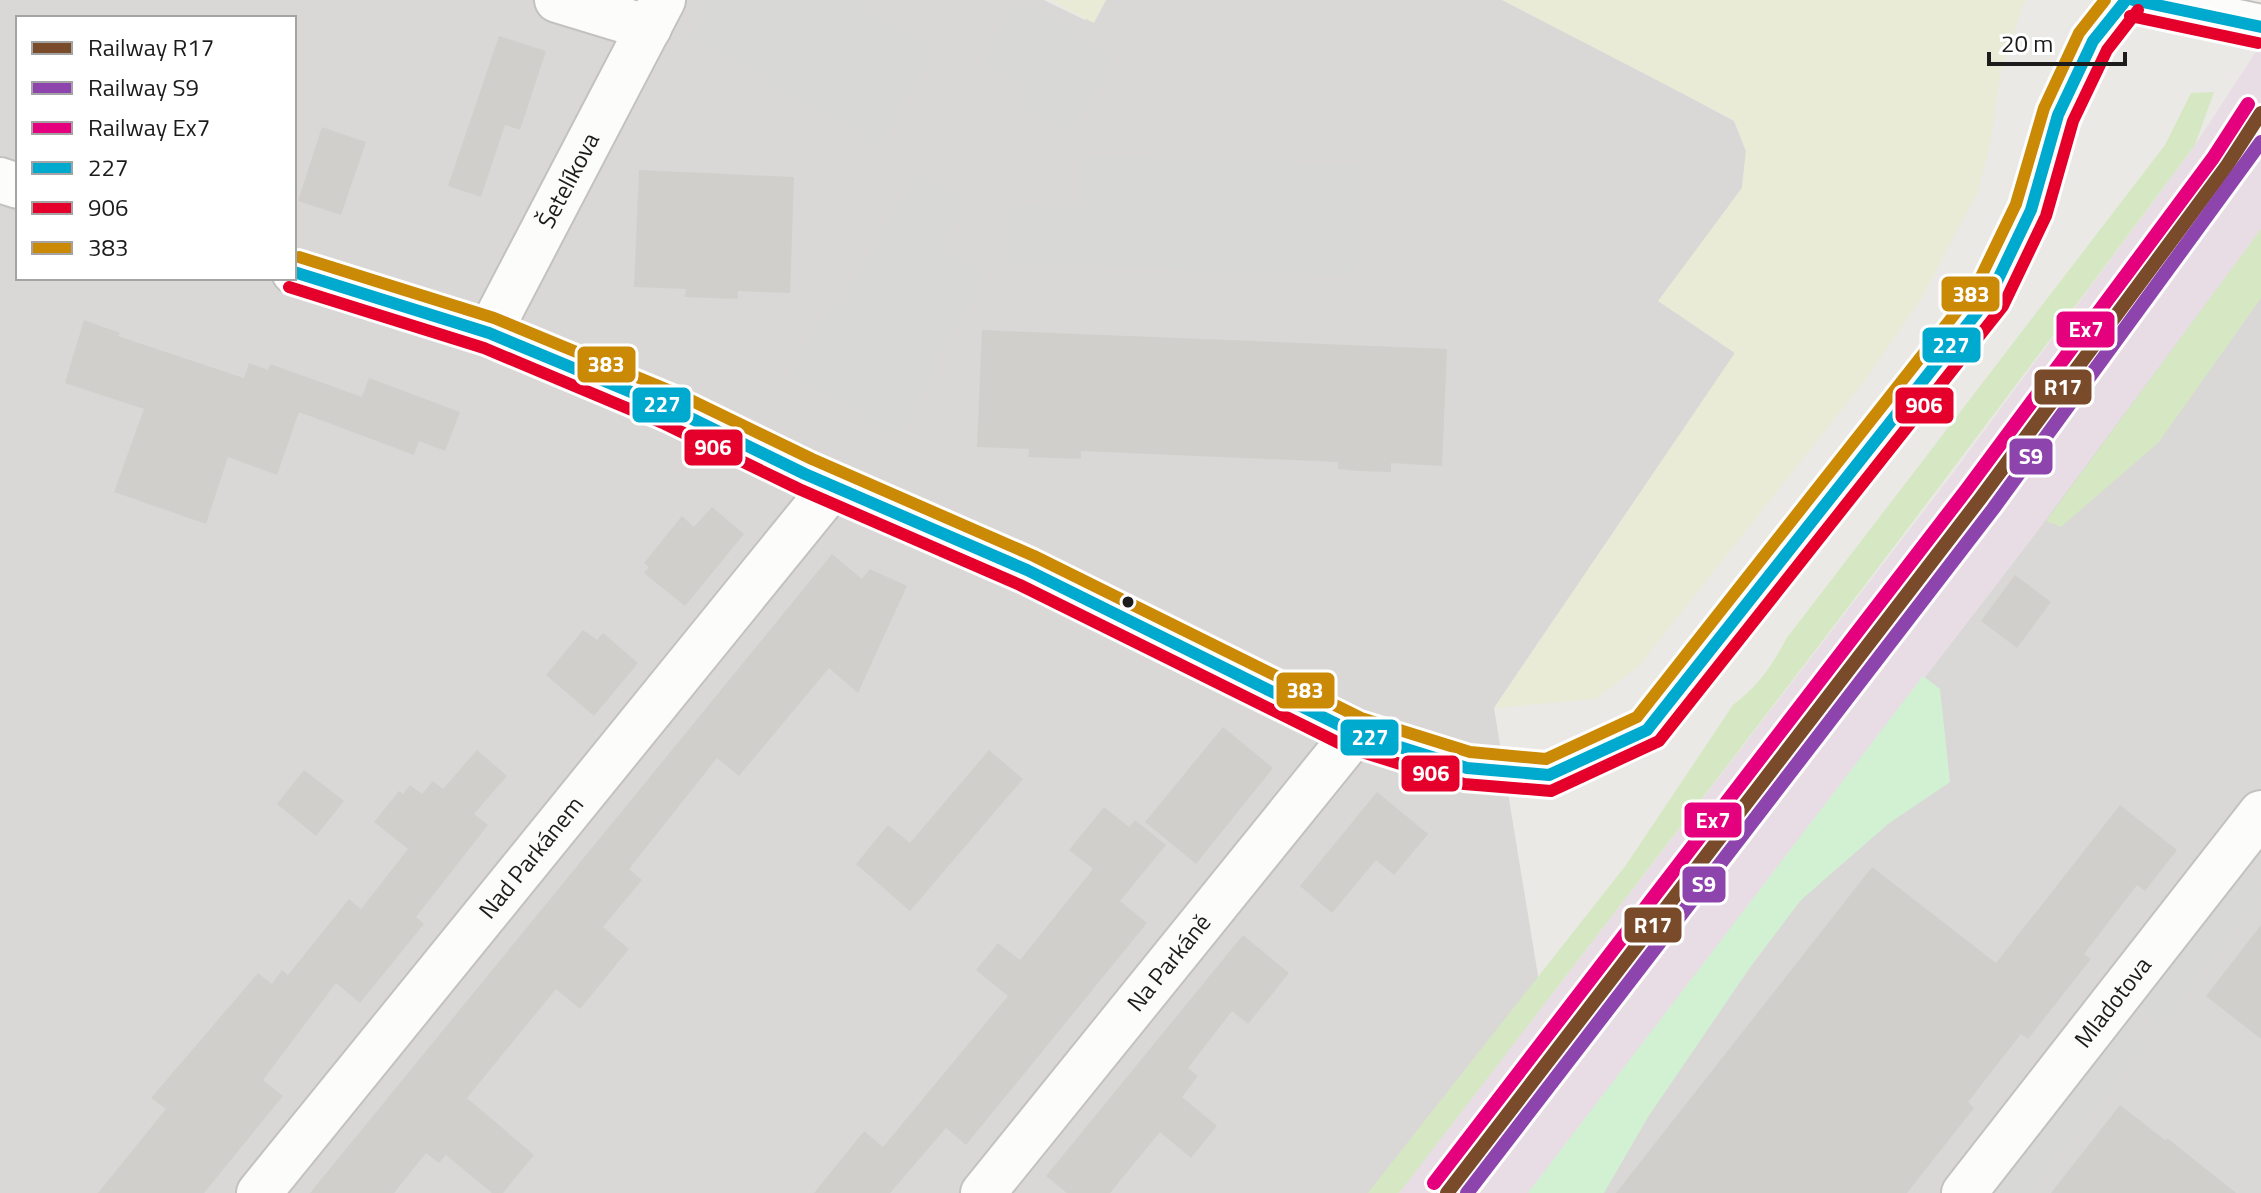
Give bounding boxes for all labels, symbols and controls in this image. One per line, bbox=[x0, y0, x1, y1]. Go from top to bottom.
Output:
legend bbox=[16, 16, 296, 280]
scale bar bbox=[1989, 16, 2125, 66]
text: 20 m bbox=[2001, 25, 2053, 61]
text: Railway R17 bbox=[88, 29, 214, 65]
text: Railway S9 bbox=[88, 69, 199, 105]
text: Railway Ex7 bbox=[88, 109, 210, 145]
street label: Šetelíkova bbox=[528, 126, 608, 234]
text: 227 bbox=[88, 149, 128, 185]
text: 906 bbox=[88, 189, 128, 225]
text: 383 bbox=[88, 229, 128, 265]
line badge: 383 bbox=[1940, 275, 2001, 313]
text: 383 bbox=[1953, 277, 1989, 311]
line badge: Ex7 bbox=[2055, 310, 2116, 349]
text: Ex7 bbox=[2069, 312, 2103, 346]
line badge: 227 bbox=[1921, 326, 1982, 364]
text: 227 bbox=[1933, 328, 1969, 362]
line badge: 383 bbox=[576, 345, 637, 384]
text: 383 bbox=[588, 347, 624, 381]
line badge: R17 bbox=[2033, 368, 2093, 406]
text: R17 bbox=[2044, 370, 2082, 404]
line badge: 227 bbox=[631, 386, 692, 424]
line badge: 906 bbox=[1894, 386, 1955, 425]
text: 227 bbox=[644, 387, 680, 421]
text: 906 bbox=[1906, 388, 1942, 422]
line badge: 906 bbox=[683, 428, 744, 467]
text: 906 bbox=[695, 430, 731, 464]
line badge: S9 bbox=[2008, 437, 2054, 476]
text: S9 bbox=[2019, 439, 2043, 473]
unlabelled marker bbox=[1120, 594, 1136, 610]
line badge: 383 bbox=[1275, 671, 1336, 710]
text: 383 bbox=[1287, 673, 1323, 707]
line badge: 227 bbox=[1339, 718, 1400, 757]
text: 227 bbox=[1352, 720, 1388, 754]
line badge: 906 bbox=[1400, 754, 1461, 793]
text: 906 bbox=[1413, 756, 1449, 790]
street label: Nad Parkánem bbox=[469, 788, 592, 926]
line badge: Ex7 bbox=[1683, 801, 1743, 839]
text: Ex7 bbox=[1696, 803, 1730, 837]
line badge: S9 bbox=[1681, 865, 1727, 904]
text: S9 bbox=[1692, 867, 1716, 901]
street label: Na Parkáně bbox=[1118, 906, 1219, 1019]
line badge: R17 bbox=[1623, 906, 1683, 944]
text: R17 bbox=[1634, 908, 1672, 942]
street label: Mladotova bbox=[2065, 948, 2159, 1055]

